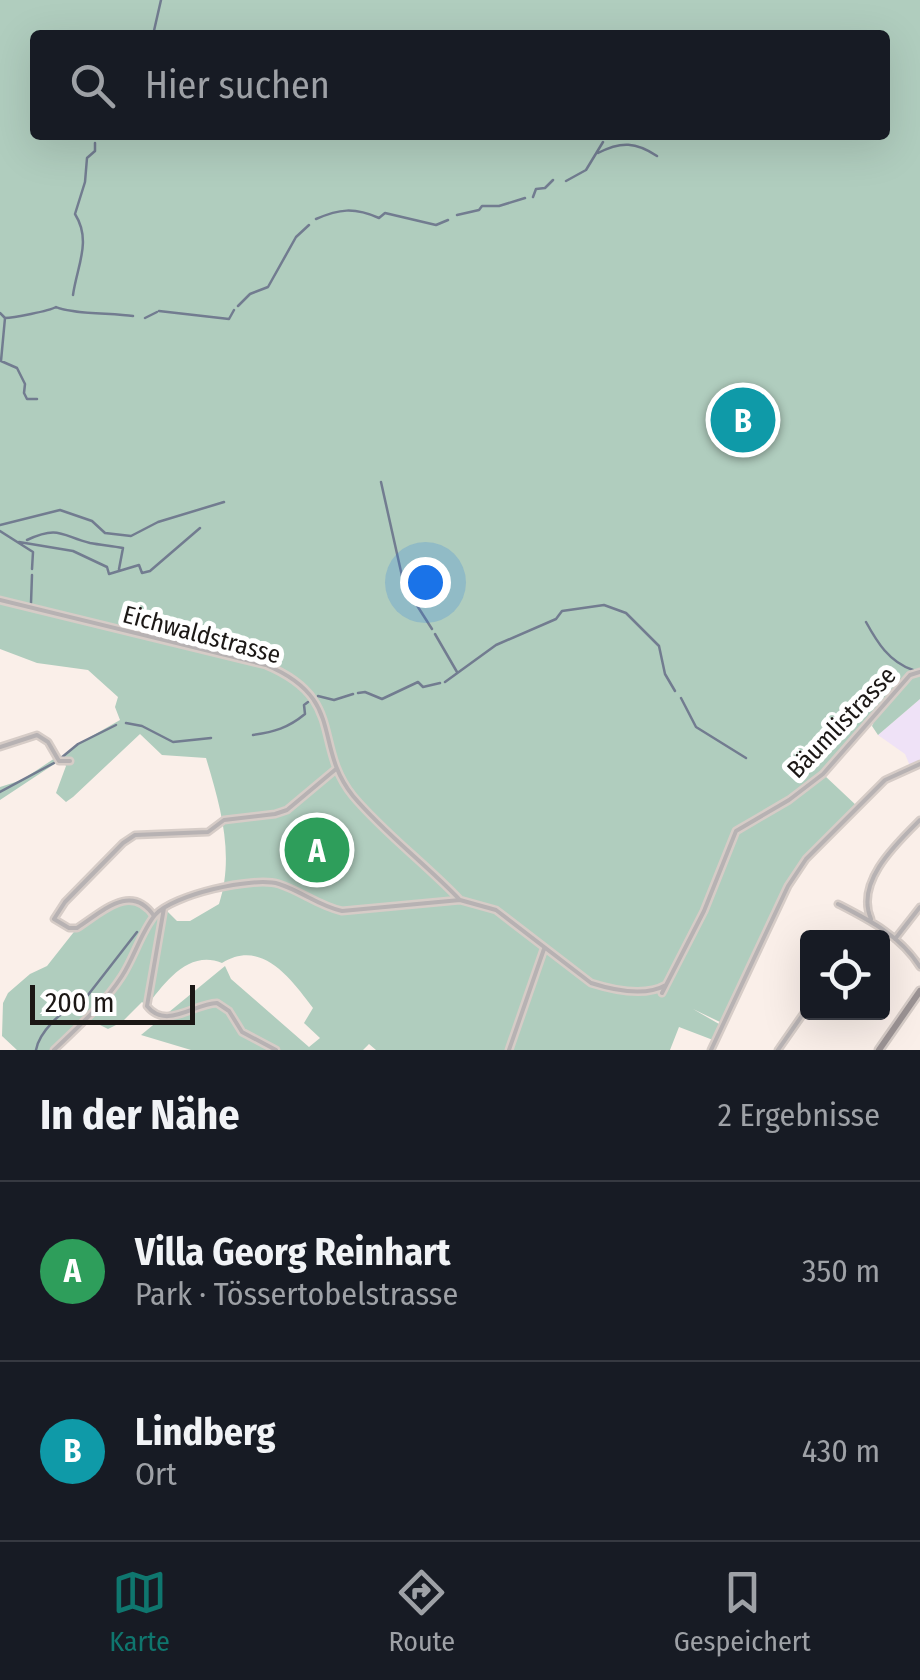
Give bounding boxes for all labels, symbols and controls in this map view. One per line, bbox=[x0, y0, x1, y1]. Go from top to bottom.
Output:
search box bbox=[30, 30, 890, 140]
icon: search bbox=[65, 58, 120, 113]
text: Hier suchen bbox=[145, 62, 330, 108]
pin: B bbox=[710, 382, 776, 458]
your location bbox=[400, 557, 451, 608]
street label: Eichwaldstrasse bbox=[120, 599, 284, 670]
street label: Bäumlistrasse bbox=[781, 661, 902, 785]
pin: A bbox=[284, 812, 350, 888]
map controls bbox=[800, 930, 890, 1020]
button: locate bbox=[800, 930, 890, 1020]
scale bar bbox=[30, 980, 195, 1024]
text: 200 m bbox=[45, 986, 115, 1019]
text: In der Nähe bbox=[40, 1090, 240, 1140]
text: 2 Ergebnisse bbox=[718, 1096, 880, 1134]
text: Villa Georg Reinhart bbox=[135, 1229, 450, 1275]
text: A bbox=[64, 1252, 81, 1290]
text: 350 m bbox=[802, 1252, 880, 1290]
text: Park · Tössertobelstrasse bbox=[135, 1275, 458, 1313]
text: Lindberg bbox=[135, 1409, 275, 1455]
text: B bbox=[64, 1432, 81, 1470]
text: 430 m bbox=[802, 1432, 880, 1470]
text: Ort bbox=[135, 1455, 177, 1493]
tab: Karte bbox=[109, 1565, 170, 1658]
tab: Route bbox=[388, 1565, 455, 1658]
tab: Gespeichert bbox=[674, 1565, 811, 1658]

